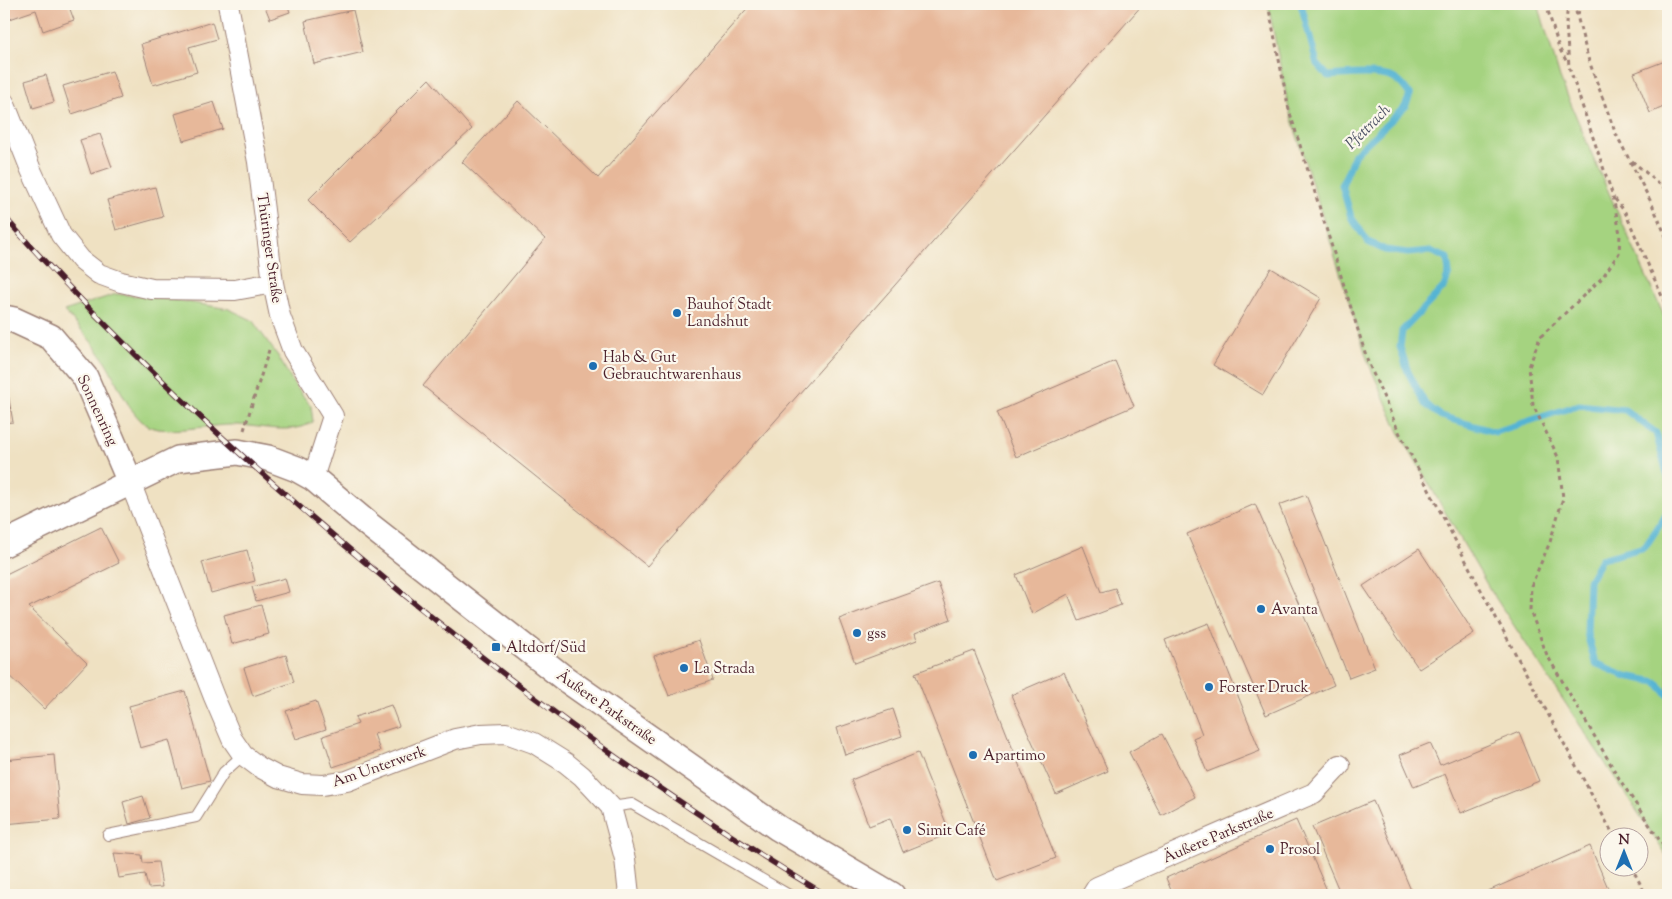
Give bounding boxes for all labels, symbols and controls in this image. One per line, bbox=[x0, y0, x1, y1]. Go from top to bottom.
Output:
water label: Pfettrach bbox=[1341, 100, 1397, 156]
street label: Thüringer Straße bbox=[250, 192, 287, 305]
place label: Bauhof Stadt Landshut bbox=[687, 295, 771, 333]
marker: Bauhof Stadt Landshut bbox=[671, 307, 683, 319]
place label: Hab & Gut Gebrauchtwarenhaus bbox=[603, 348, 741, 386]
marker: Hab & Gut Gebrauchtwarenhaus bbox=[587, 360, 599, 372]
street label: Sonnenring bbox=[71, 372, 122, 450]
place label: Avanta bbox=[1271, 600, 1318, 621]
marker: Avanta bbox=[1255, 603, 1267, 615]
place label: gss bbox=[867, 624, 886, 645]
marker: gss bbox=[851, 627, 863, 639]
place label: Altdorf/Süd bbox=[506, 638, 587, 659]
marker: Altdorf/Süd bbox=[490, 641, 502, 653]
place label: La Strada bbox=[694, 659, 755, 680]
marker: La Strada bbox=[678, 662, 690, 674]
street label: Äußere Parkstraße bbox=[552, 665, 661, 751]
place label: Forster Druck bbox=[1219, 678, 1309, 699]
marker: Forster Druck bbox=[1203, 681, 1215, 693]
street label: Am Unterwerk bbox=[330, 742, 429, 793]
place label: Apartimo bbox=[983, 746, 1046, 767]
marker: Apartimo bbox=[967, 749, 979, 761]
street label: Äußere Parkstraße bbox=[1160, 803, 1277, 869]
place label: Simit Café bbox=[917, 821, 986, 842]
marker: Simit Café bbox=[901, 824, 913, 836]
north arrow bbox=[1600, 826, 1650, 876]
text: N bbox=[1618, 831, 1630, 851]
place label: Prosol bbox=[1280, 840, 1320, 861]
marker: Prosol bbox=[1264, 843, 1276, 855]

